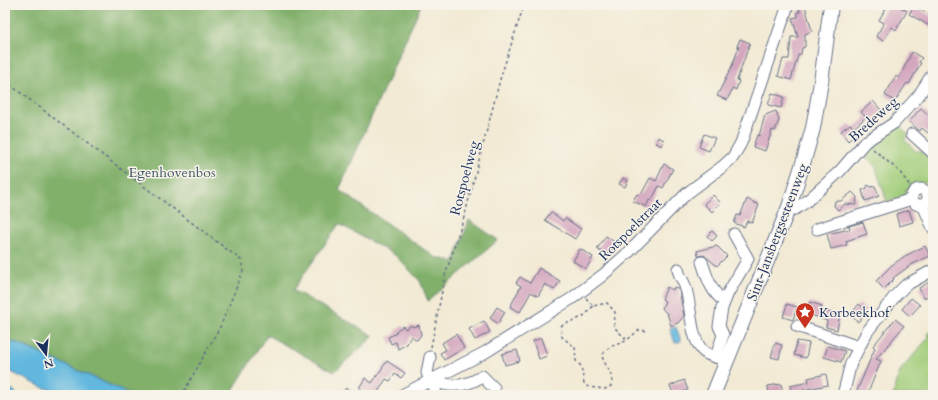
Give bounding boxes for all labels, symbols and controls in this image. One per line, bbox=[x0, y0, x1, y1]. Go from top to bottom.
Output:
street label: Bredeweg bbox=[845, 92, 902, 147]
street label: Rotspoelweg bbox=[445, 138, 484, 218]
street label: Sint-Jansbergsesteenweg bbox=[742, 160, 813, 304]
park label: Egenhovenbos bbox=[128, 163, 216, 182]
street label: Rotspoelstraat bbox=[595, 193, 666, 265]
place icon: Korbeekhof bbox=[794, 301, 816, 329]
place label: Korbeekhof bbox=[819, 303, 892, 322]
north arrow bbox=[26, 334, 66, 374]
text: N bbox=[42, 355, 55, 372]

